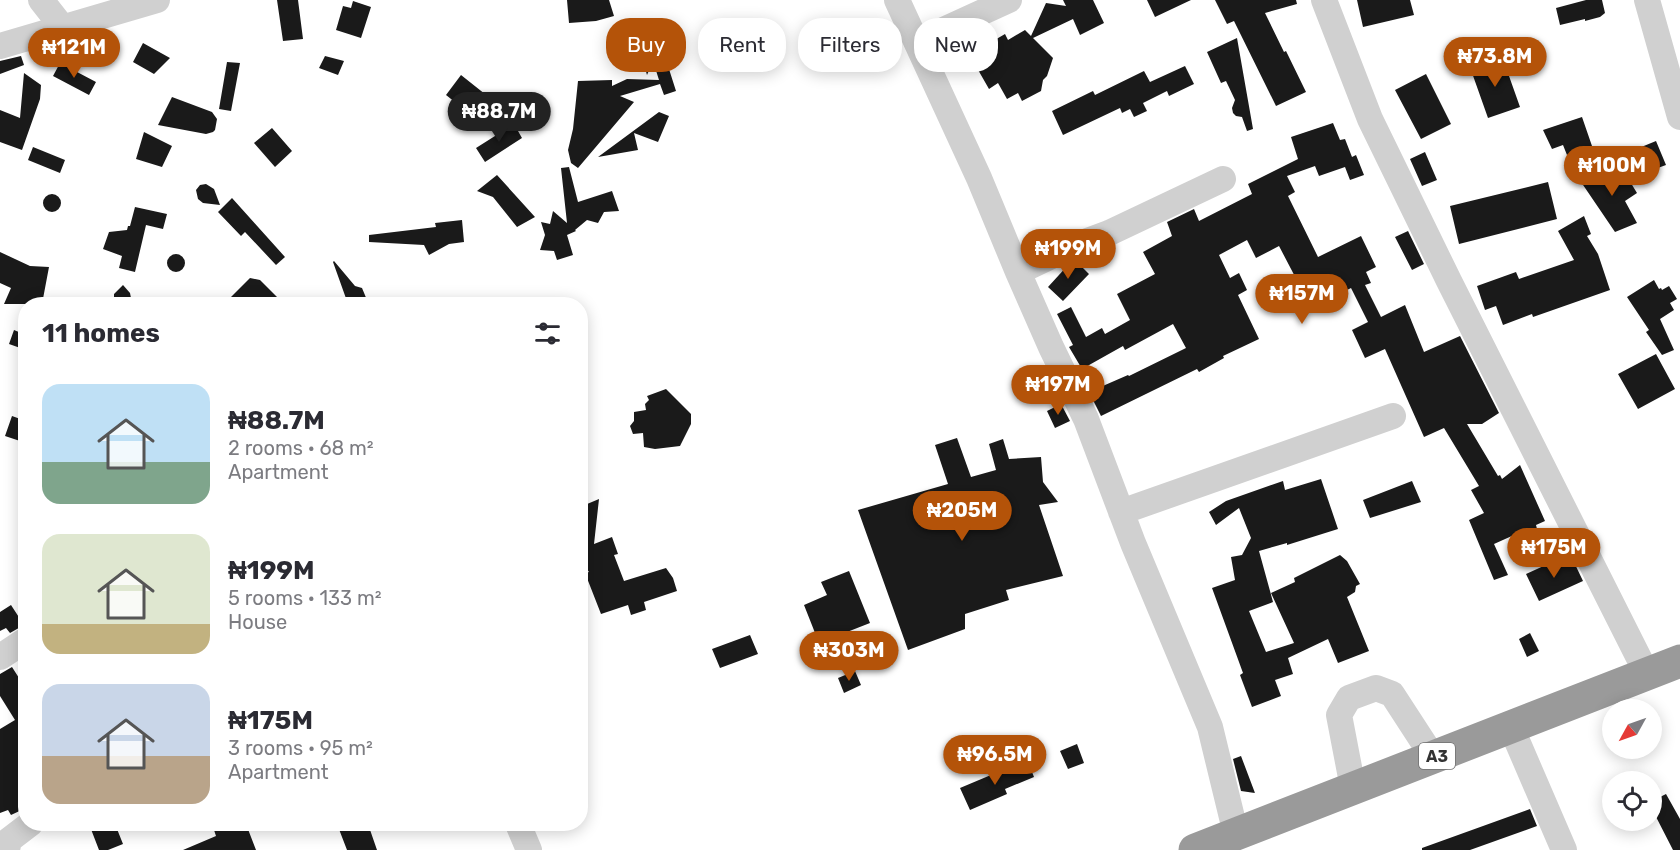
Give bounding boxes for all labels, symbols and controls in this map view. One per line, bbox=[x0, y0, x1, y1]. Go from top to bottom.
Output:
chip: Buy bbox=[606, 18, 686, 72]
chip: Rent bbox=[698, 18, 786, 72]
chip: Filters bbox=[798, 18, 902, 72]
chip: New bbox=[914, 18, 998, 72]
pin: ₦121M bbox=[32, 28, 116, 79]
text: ₦121M bbox=[42, 35, 106, 59]
pin: ₦73.8M bbox=[1446, 37, 1544, 88]
text: ₦73.8M bbox=[1458, 44, 1532, 68]
pin: ₦88.7M bbox=[450, 92, 548, 143]
text: ₦88.7M bbox=[462, 99, 536, 123]
pin: ₦100M bbox=[1570, 146, 1654, 197]
text: ₦100M bbox=[1578, 153, 1646, 177]
pin: ₦199M bbox=[1026, 229, 1110, 280]
text: ₦199M bbox=[1035, 236, 1101, 260]
pin: ₦157M bbox=[1260, 274, 1344, 325]
text: ₦157M bbox=[1269, 281, 1335, 305]
icon: filters bbox=[531, 317, 564, 350]
text: 11 homes bbox=[42, 318, 160, 349]
pin: ₦197M bbox=[1016, 365, 1100, 416]
text: ₦197M bbox=[1025, 372, 1091, 396]
text: ₦88.7M bbox=[228, 405, 325, 436]
icon: home bbox=[90, 408, 162, 480]
text: 2 rooms · 68 m² bbox=[228, 436, 374, 460]
text: Apartment bbox=[228, 460, 329, 484]
pin: ₦205M bbox=[920, 491, 1004, 542]
text: ₦205M bbox=[927, 498, 997, 522]
pin: ₦175M bbox=[1512, 528, 1596, 579]
text: ₦175M bbox=[1521, 535, 1587, 559]
text: ₦199M bbox=[228, 555, 315, 586]
icon: home bbox=[90, 558, 162, 630]
text: 5 rooms · 133 m² bbox=[228, 586, 382, 610]
text: House bbox=[228, 610, 287, 634]
pin: ₦303M bbox=[807, 631, 891, 682]
text: ₦303M bbox=[814, 638, 884, 662]
north arrow bbox=[1602, 699, 1662, 759]
map controls bbox=[1602, 699, 1662, 831]
text: ₦175M bbox=[228, 705, 313, 736]
icon: home bbox=[90, 708, 162, 780]
pin: ₦96.5M bbox=[946, 735, 1044, 786]
text: 3 rooms · 95 m² bbox=[228, 736, 373, 760]
text: ₦96.5M bbox=[957, 742, 1033, 766]
road number: A3 bbox=[1419, 743, 1455, 769]
text: Apartment bbox=[228, 760, 329, 784]
button: locate bbox=[1602, 771, 1662, 831]

